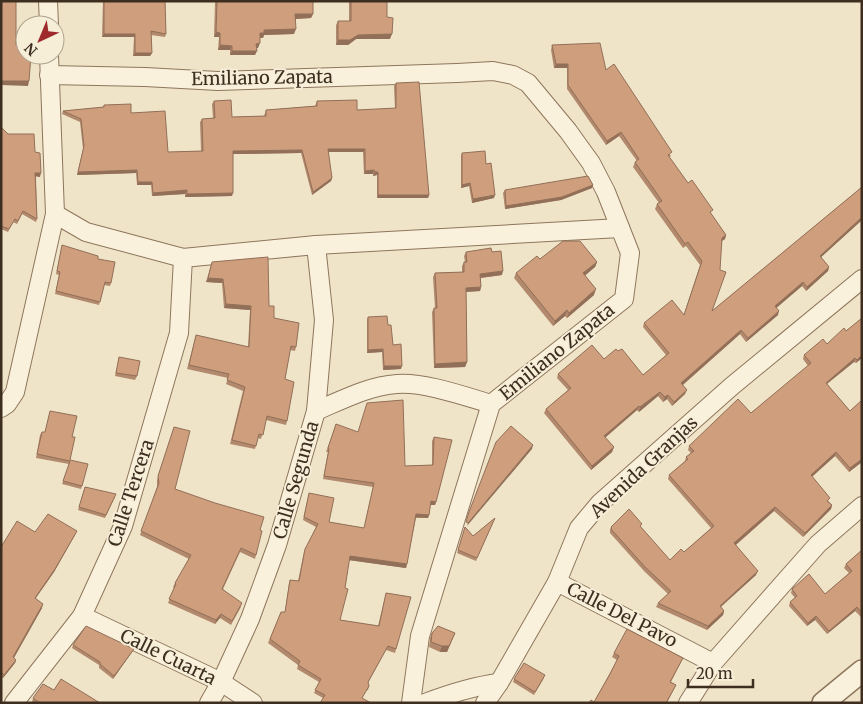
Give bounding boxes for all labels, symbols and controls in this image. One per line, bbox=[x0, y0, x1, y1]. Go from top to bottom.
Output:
north arrow bbox=[15, 15, 65, 65]
text: N bbox=[21, 39, 41, 60]
street label: Emiliano Zapata bbox=[191, 65, 333, 90]
street label: Emiliano Zapata bbox=[494, 298, 619, 405]
street label: Avenida Granjas bbox=[584, 411, 703, 523]
street label: Calle Segunda bbox=[268, 418, 323, 542]
street label: Calle Tercera bbox=[102, 436, 159, 549]
street label: Calle Del Pavo bbox=[563, 577, 681, 652]
street label: Calle Cuarta bbox=[117, 623, 220, 690]
scale bar bbox=[688, 656, 753, 688]
text: 20 m bbox=[696, 664, 733, 683]

